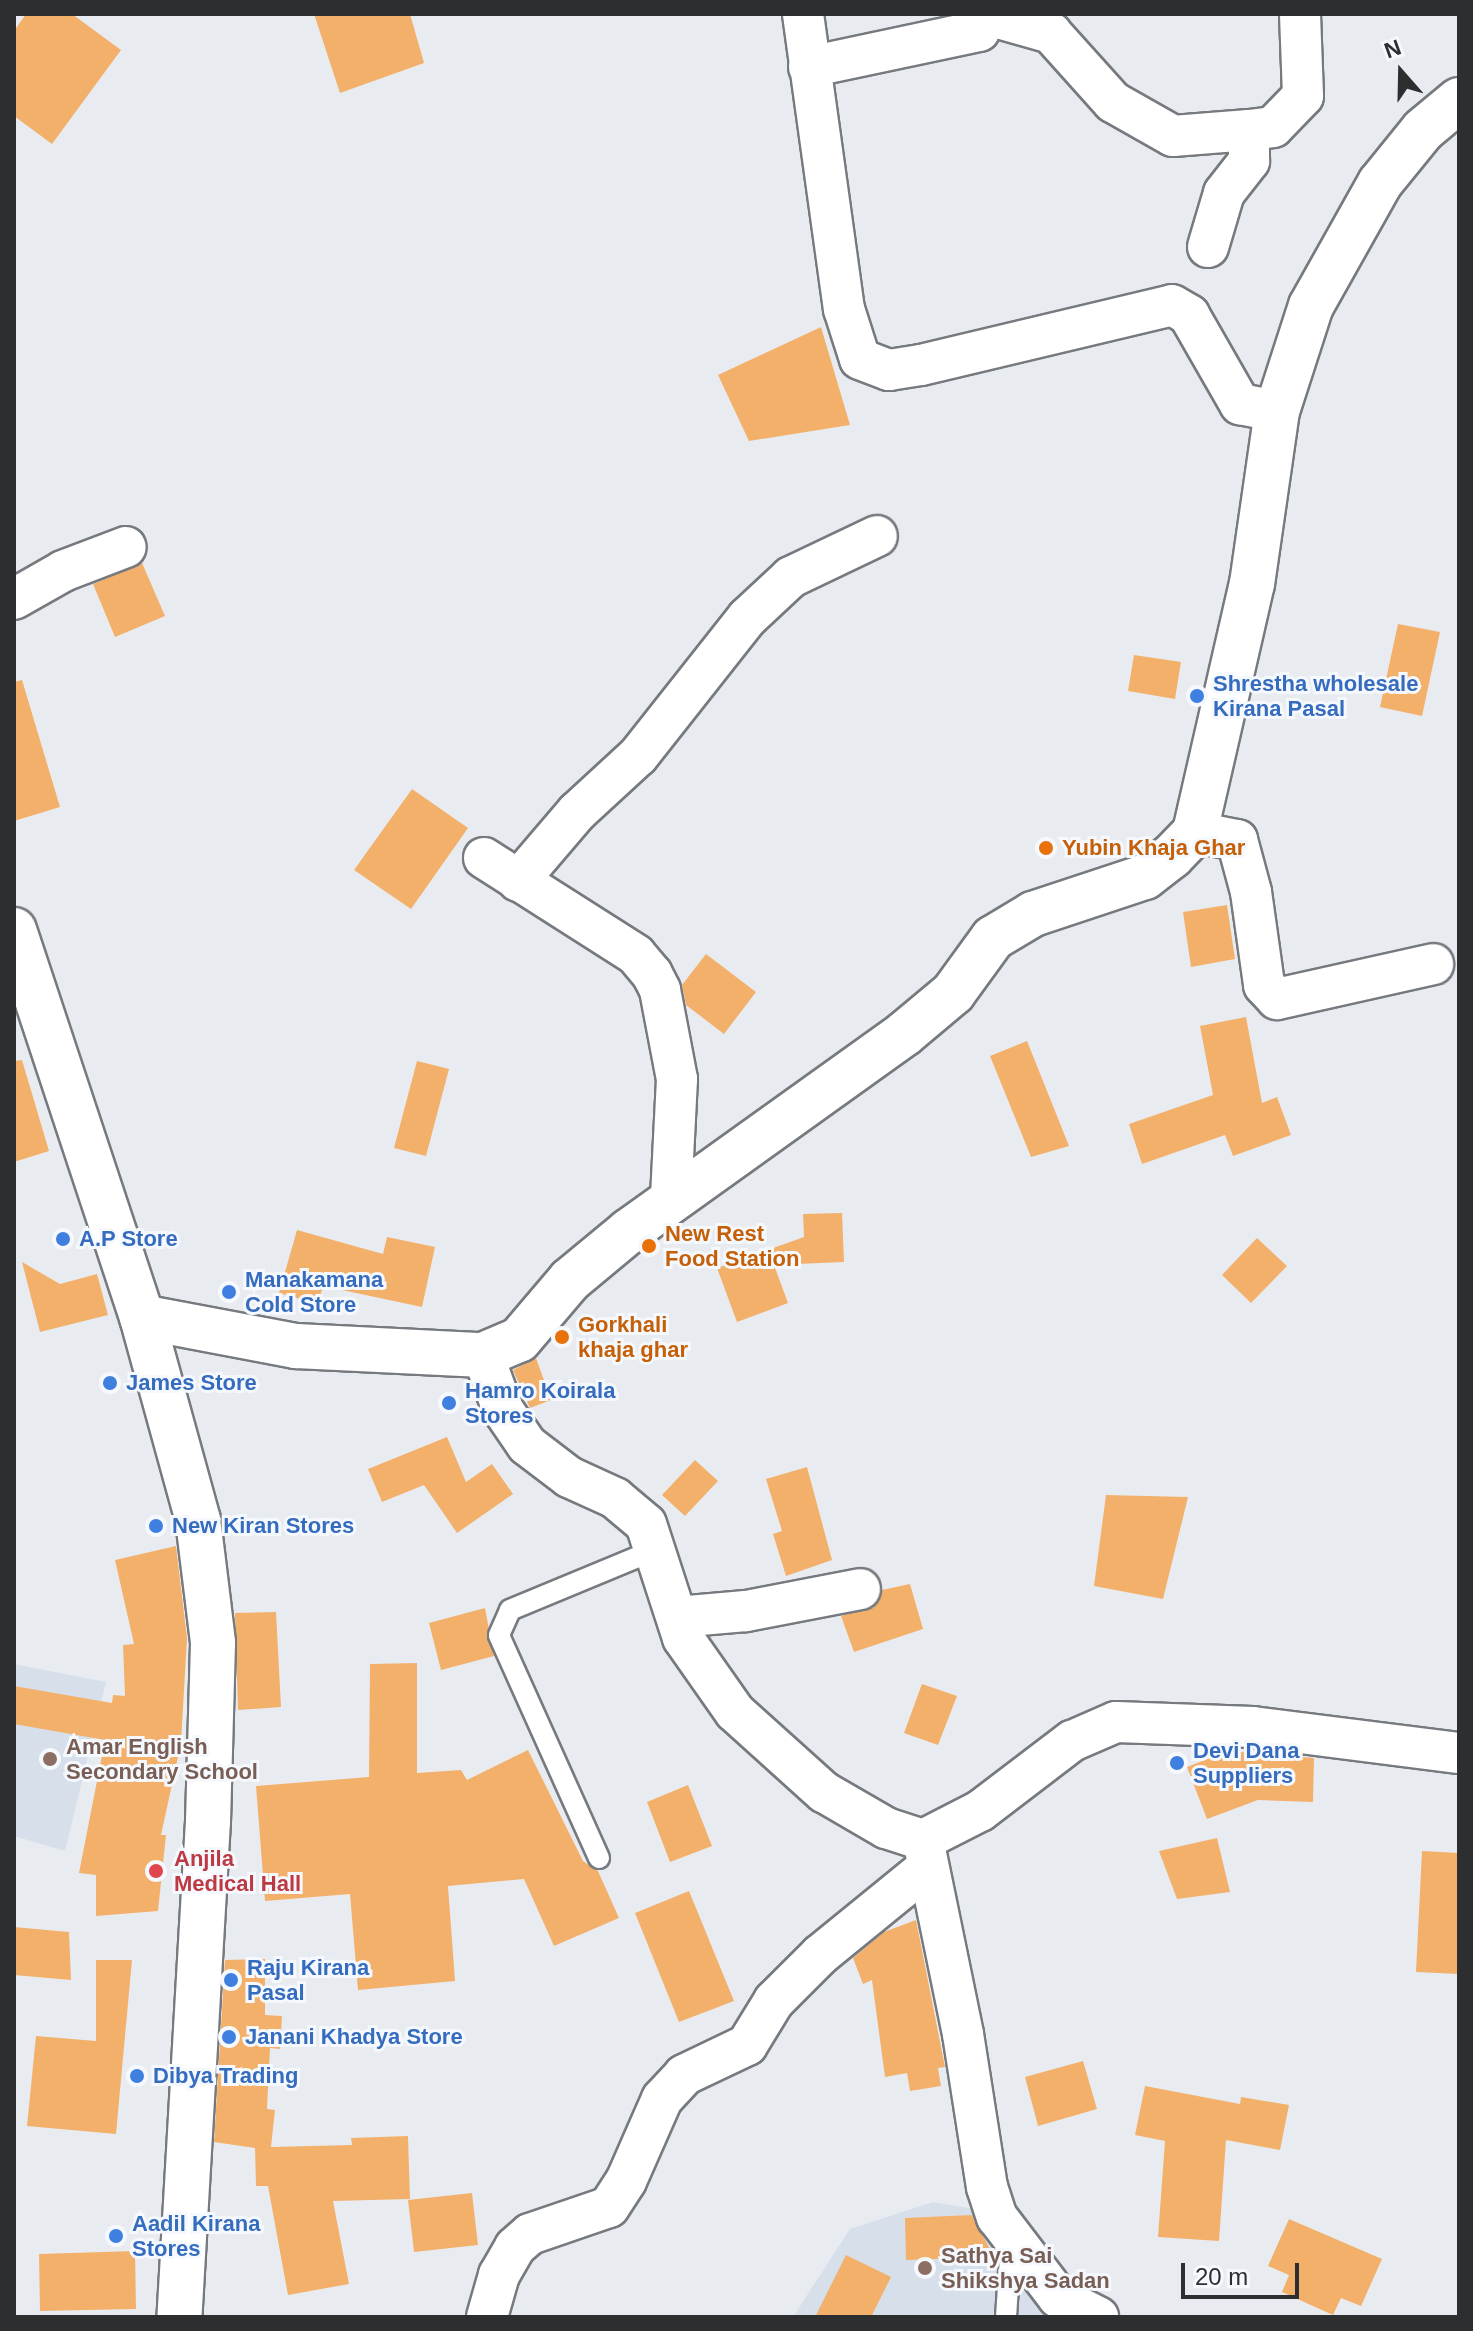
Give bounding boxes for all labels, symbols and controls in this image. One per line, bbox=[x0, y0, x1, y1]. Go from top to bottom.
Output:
north arrow bbox=[1361, 32, 1441, 112]
text: N bbox=[1381, 35, 1404, 63]
place label: Shrestha wholesale Kirana Pasal bbox=[1213, 670, 1418, 722]
marker: Shrestha wholesale Kirana Pasal bbox=[1188, 687, 1206, 705]
place label: Yubin Khaja Ghar bbox=[1062, 835, 1245, 861]
marker: Yubin Khaja Ghar bbox=[1037, 839, 1055, 857]
place label: New Rest Food Station bbox=[665, 1220, 799, 1272]
place label: A.P Store bbox=[79, 1226, 178, 1252]
marker: A.P Store bbox=[54, 1230, 72, 1248]
marker: New Rest Food Station bbox=[640, 1237, 658, 1255]
place label: Manakamana Cold Store bbox=[245, 1266, 383, 1318]
marker: Manakamana Cold Store bbox=[220, 1283, 238, 1301]
place label: Gorkhali khaja ghar bbox=[578, 1311, 688, 1362]
marker: Gorkhali khaja ghar bbox=[553, 1328, 571, 1346]
place label: James Store bbox=[126, 1370, 257, 1396]
marker: James Store bbox=[101, 1374, 119, 1392]
place label: Hamro Koirala Stores bbox=[465, 1377, 615, 1428]
marker: Hamro Koirala Stores bbox=[440, 1394, 458, 1412]
place label: New Kiran Stores bbox=[172, 1513, 354, 1539]
marker: New Kiran Stores bbox=[147, 1517, 165, 1535]
place label: Amar English Secondary School bbox=[66, 1733, 258, 1784]
place label: Devi Dana Suppliers bbox=[1193, 1737, 1299, 1788]
marker: Amar English Secondary School bbox=[41, 1750, 59, 1768]
marker: Devi Dana Suppliers bbox=[1168, 1754, 1186, 1772]
place label: Anjila Medical Hall bbox=[174, 1845, 301, 1896]
marker: Anjila Medical Hall bbox=[145, 1860, 167, 1882]
place label: Raju Kirana Pasal bbox=[247, 1954, 369, 2006]
marker: Raju Kirana Pasal bbox=[222, 1971, 240, 1989]
place label: Janani Khadya Store bbox=[245, 2024, 463, 2050]
marker: Janani Khadya Store bbox=[220, 2028, 238, 2046]
place label: Dibya Trading bbox=[153, 2063, 298, 2089]
marker: Dibya Trading bbox=[128, 2067, 146, 2085]
place label: Aadil Kirana Stores bbox=[132, 2210, 260, 2262]
marker: Aadil Kirana Stores bbox=[107, 2227, 125, 2245]
place label: Sathya Sai Shikshya Sadan bbox=[941, 2242, 1110, 2294]
scale bar bbox=[1185, 2247, 1303, 2297]
marker: Sathya Sai Shikshya Sadan bbox=[916, 2259, 934, 2277]
text: 20 m bbox=[1195, 2263, 1248, 2290]

